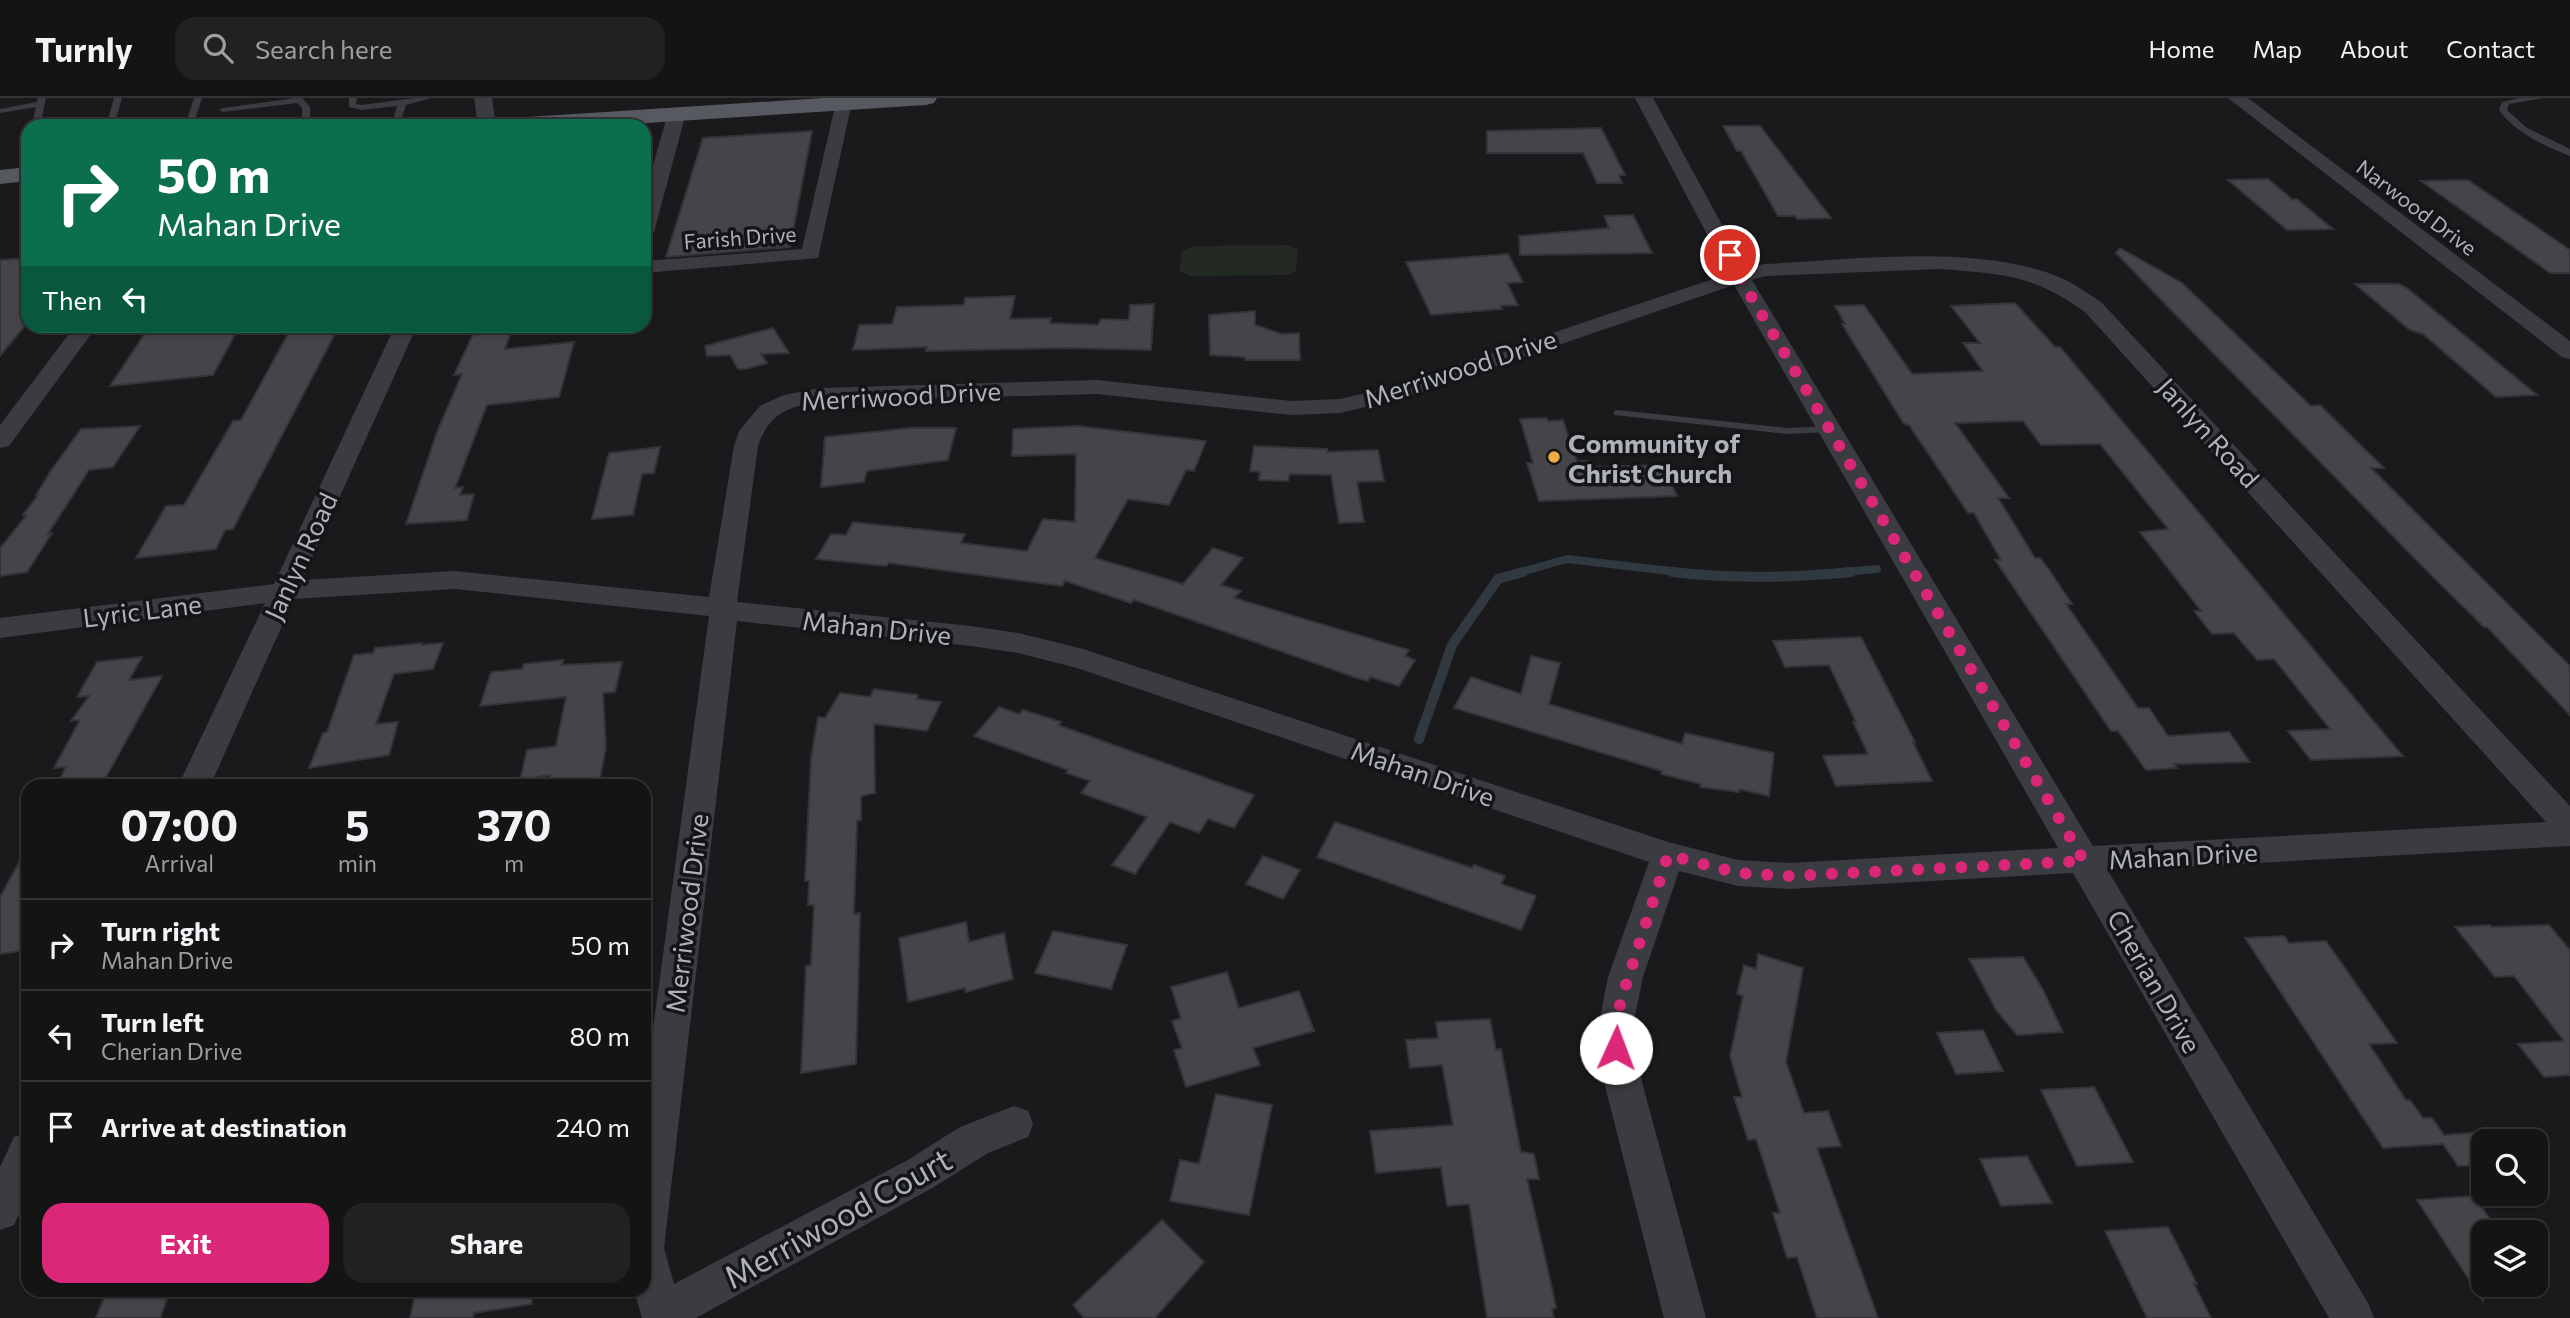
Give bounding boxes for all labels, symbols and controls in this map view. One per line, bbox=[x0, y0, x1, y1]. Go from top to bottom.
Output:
search box bbox=[175, 17, 665, 80]
text: Turnly bbox=[35, 28, 133, 69]
icon: search bbox=[199, 29, 237, 67]
text: Search here bbox=[255, 33, 392, 64]
text: Home bbox=[2149, 34, 2215, 63]
text: Map bbox=[2253, 34, 2302, 63]
text: About bbox=[2340, 34, 2408, 63]
text: Contact bbox=[2446, 34, 2535, 63]
text: 50 m bbox=[157, 143, 270, 203]
icon: right bbox=[42, 147, 133, 238]
street label: Narwood Drive bbox=[2352, 154, 2482, 260]
text: Mahan Drive bbox=[157, 203, 341, 243]
street label: Farish Drive bbox=[683, 221, 797, 253]
pin bbox=[1700, 225, 1760, 285]
icon: arrive bbox=[1711, 236, 1749, 274]
icon: left bbox=[116, 280, 154, 318]
text: Then bbox=[42, 284, 102, 315]
street label: Merriwood Drive bbox=[1360, 322, 1560, 414]
street label: Janlyn Road bbox=[2152, 371, 2266, 493]
street label: Merriwood Drive bbox=[800, 374, 1002, 416]
place label: Community of Christ Church bbox=[1568, 427, 1740, 488]
marker: Community of Christ Church bbox=[1546, 449, 1562, 465]
street label: Janlyn Road bbox=[257, 487, 343, 625]
street label: Lyric Lane bbox=[81, 587, 203, 633]
street label: Mahan Drive bbox=[801, 604, 953, 650]
street label: Mahan Drive bbox=[1347, 734, 1499, 812]
text: 07:00 bbox=[121, 798, 238, 850]
text: 5 bbox=[345, 798, 370, 850]
text: 370 bbox=[477, 798, 551, 850]
street label: Merriwood Drive bbox=[658, 812, 714, 1014]
street label: Mahan Drive bbox=[2108, 836, 2258, 874]
text: Arrival bbox=[145, 849, 214, 877]
text: min bbox=[338, 849, 377, 877]
text: m bbox=[504, 849, 524, 877]
street label: Cherian Drive bbox=[2102, 904, 2208, 1058]
text: Turn right bbox=[101, 915, 220, 946]
icon: right bbox=[42, 926, 80, 964]
text: 50 m bbox=[570, 929, 630, 960]
text: Mahan Drive bbox=[101, 946, 233, 974]
text: Turn left bbox=[101, 1006, 204, 1037]
position arrow bbox=[1579, 1011, 1653, 1085]
icon: left bbox=[42, 1017, 80, 1055]
text: 80 m bbox=[570, 1020, 630, 1051]
text: Cherian Drive bbox=[101, 1037, 242, 1065]
icon: arrive bbox=[42, 1108, 80, 1146]
text: Arrive at destination bbox=[101, 1111, 347, 1142]
text: 240 m bbox=[556, 1111, 630, 1142]
map controls bbox=[2471, 1129, 2548, 1297]
button: search bbox=[2471, 1129, 2548, 1206]
street label: Merriwood Court bbox=[716, 1138, 958, 1296]
button: Exit bbox=[42, 1203, 329, 1283]
button: Share bbox=[343, 1203, 630, 1283]
button: layers bbox=[2471, 1220, 2548, 1297]

